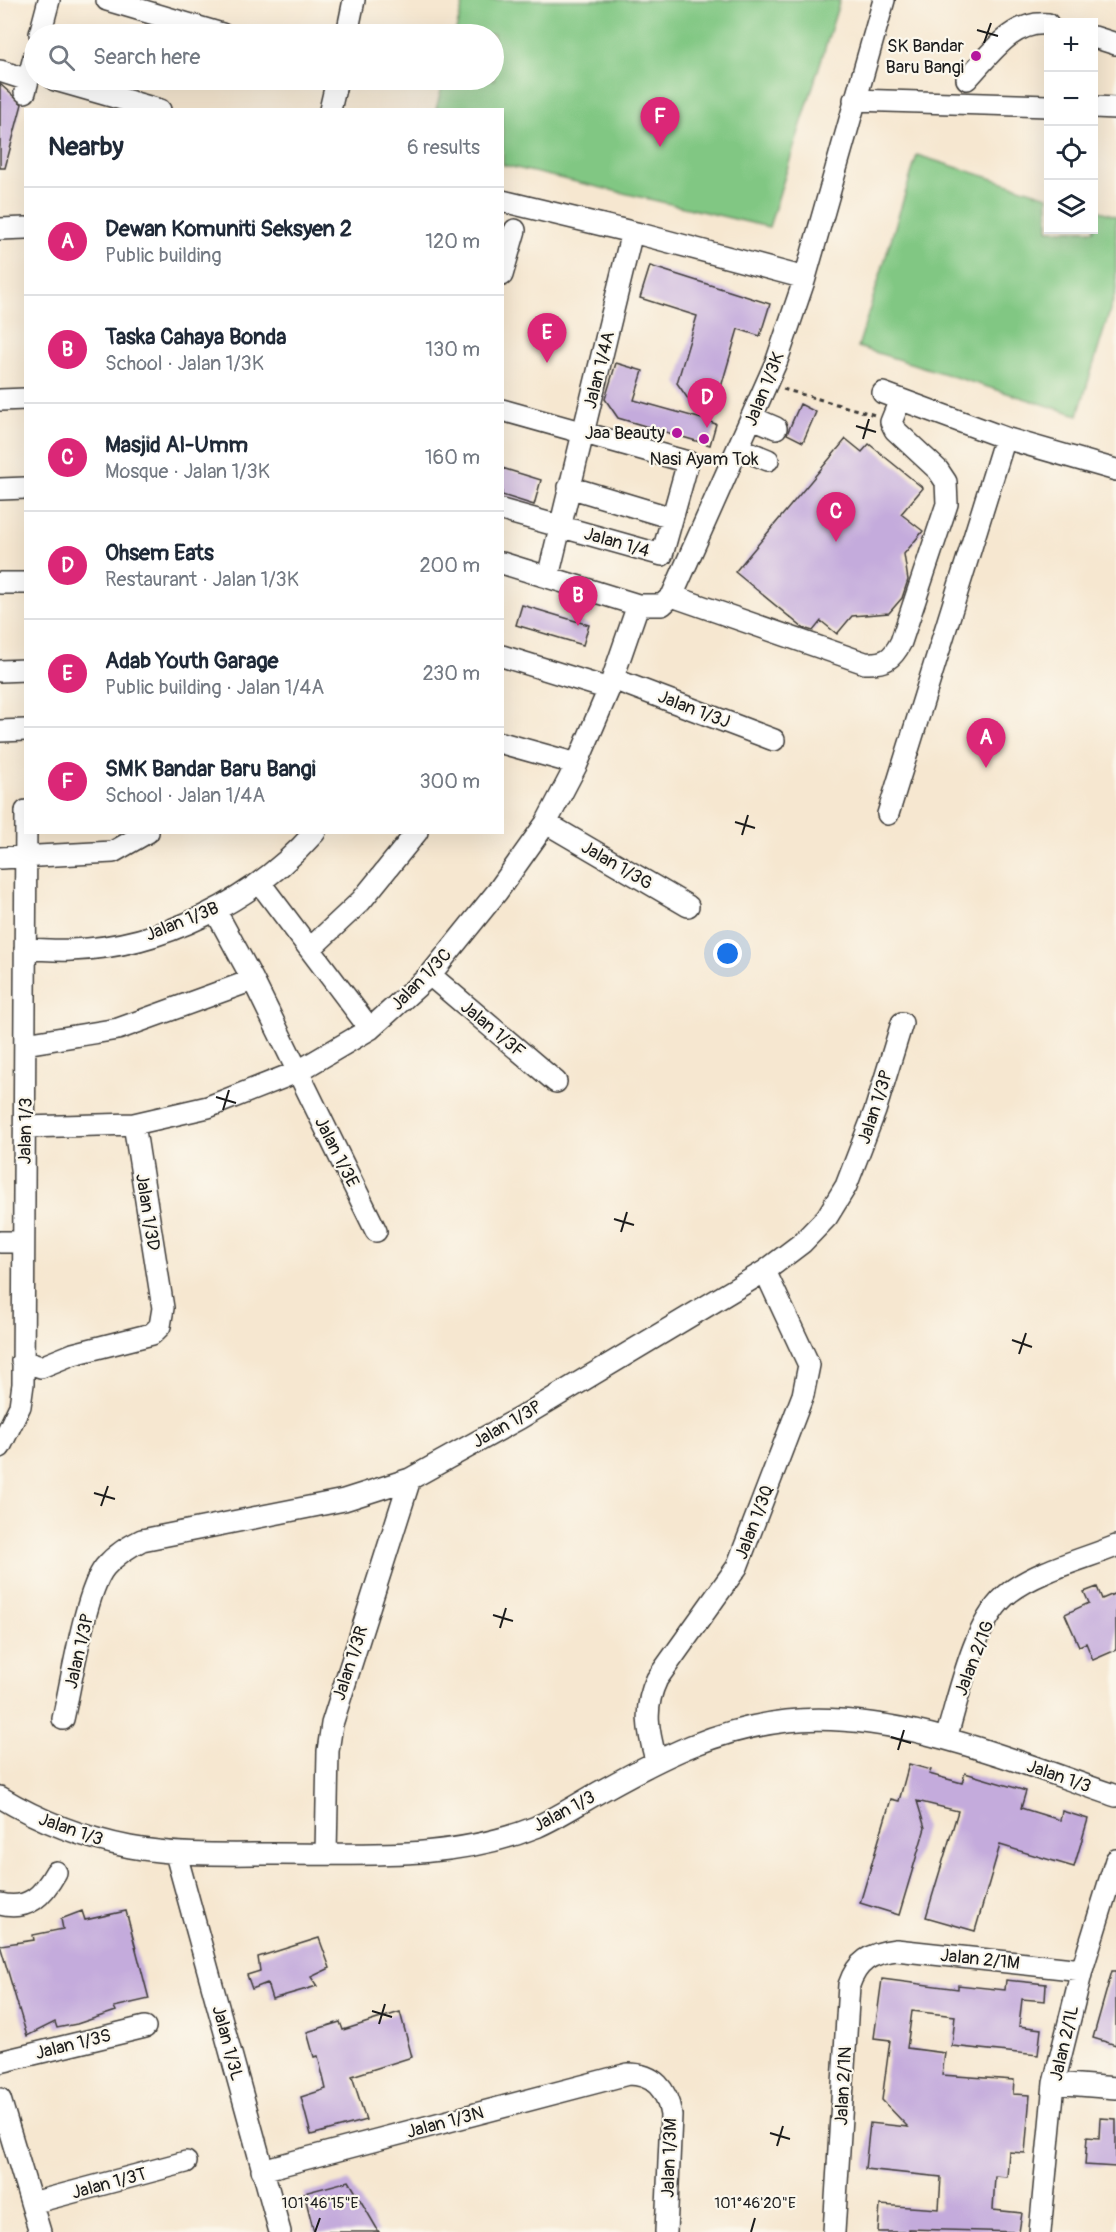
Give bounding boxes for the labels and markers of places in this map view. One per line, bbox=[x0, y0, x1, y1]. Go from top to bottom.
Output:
place label: SK Bandar Baru Bangi bbox=[886, 35, 965, 79]
marker: SK Bandar Baru Bangi bbox=[969, 49, 983, 63]
pin: F bbox=[640, 98, 680, 147]
pin: E bbox=[528, 314, 566, 363]
pin: D bbox=[688, 378, 726, 428]
place label: Jaa Beauty bbox=[585, 422, 665, 445]
marker: Jaa Beauty bbox=[670, 426, 684, 440]
marker: Nasi Ayam Tok bbox=[697, 432, 711, 446]
place label: Nasi Ayam Tok bbox=[650, 448, 759, 471]
pin: C bbox=[816, 492, 856, 542]
pin: B bbox=[558, 576, 598, 626]
pin: A bbox=[966, 718, 1006, 768]

